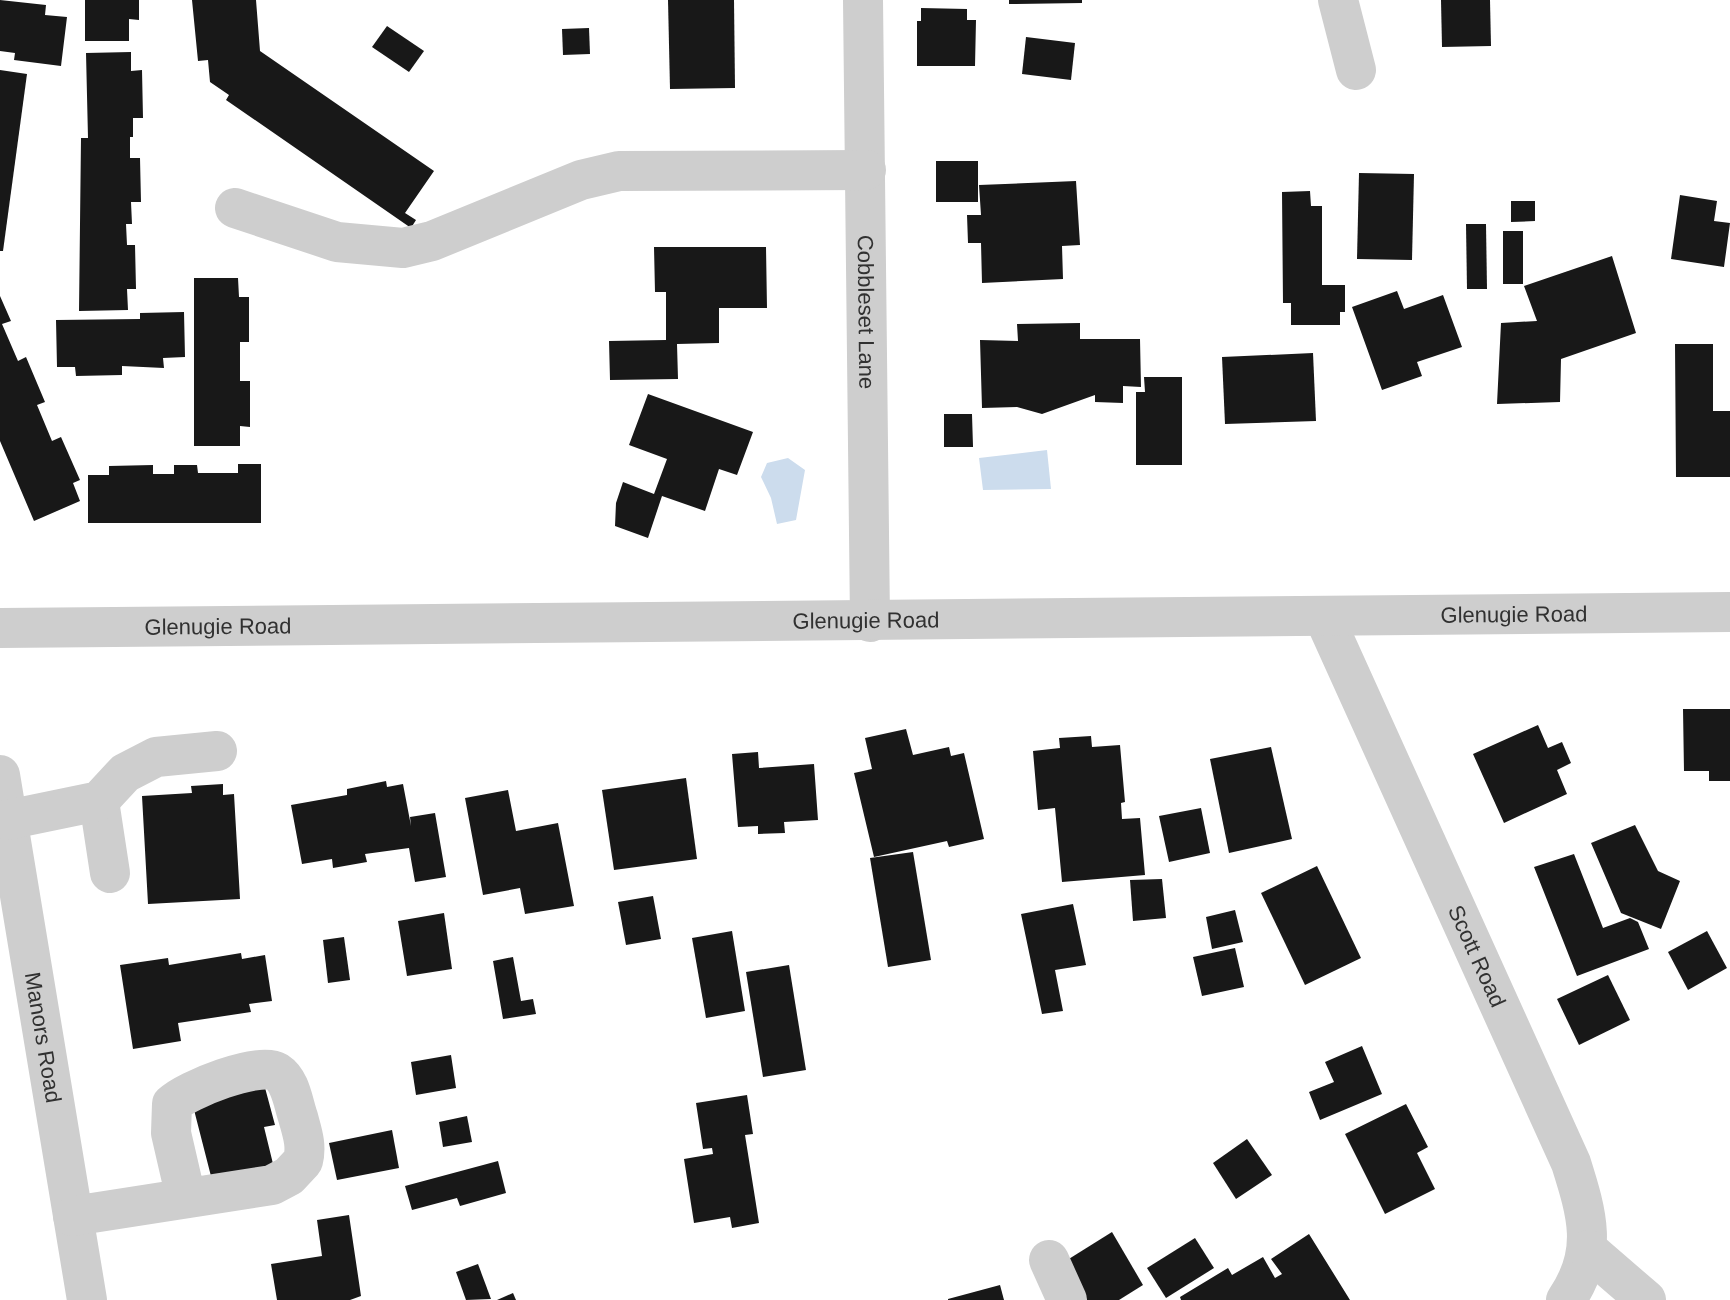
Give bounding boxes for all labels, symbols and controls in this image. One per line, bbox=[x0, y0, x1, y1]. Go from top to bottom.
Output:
street label: Cobbleset Lane bbox=[853, 235, 880, 389]
street label: Glenugie Road bbox=[1440, 601, 1588, 627]
street label: Glenugie Road bbox=[792, 607, 940, 633]
street label: Glenugie Road bbox=[144, 613, 292, 639]
street label: Scott Road bbox=[1443, 901, 1511, 1011]
street label: Manors Road bbox=[20, 970, 67, 1105]

